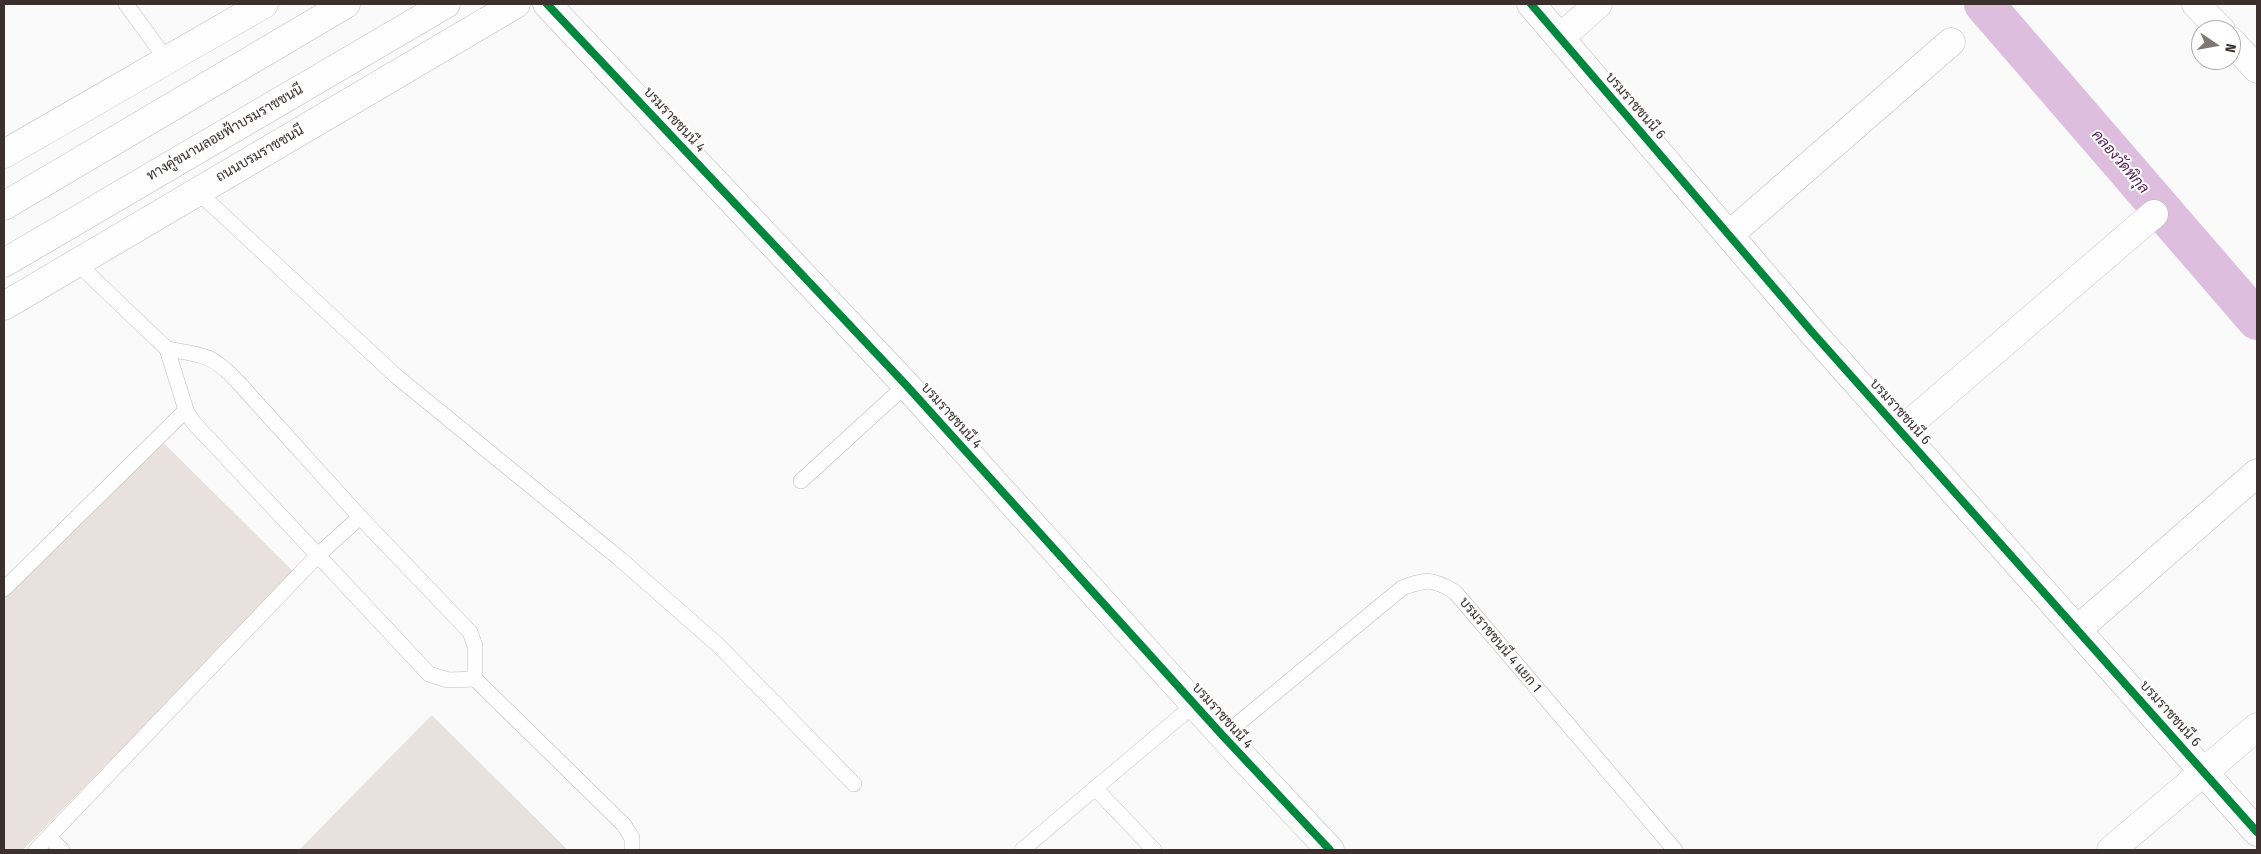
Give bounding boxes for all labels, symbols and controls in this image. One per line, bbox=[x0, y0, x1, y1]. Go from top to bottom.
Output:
north arrow bbox=[2191, 20, 2241, 70]
text: N bbox=[2221, 42, 2239, 54]
street label: บรมราชชนนี 6 bbox=[1601, 69, 1669, 143]
street label: ทางคู่ขนานลอยฟ้าบรมราชชนนี bbox=[144, 81, 306, 185]
street label: บรมราชชนนี 4 bbox=[640, 84, 708, 156]
street label: ถนนบรมราชชนนี bbox=[213, 122, 307, 186]
water label: คลองวัดพิกุล bbox=[2088, 127, 2152, 197]
street label: บรมราชชนนี 6 bbox=[1866, 376, 1934, 448]
street label: บรมราชชนนี 4 bbox=[917, 380, 985, 452]
street label: บรมราชชนนี 4 แยก 1 bbox=[1455, 594, 1545, 696]
street label: บรมราชชนนี 6 bbox=[2136, 678, 2204, 750]
street label: บรมราชชนนี 4 bbox=[1188, 680, 1256, 752]

